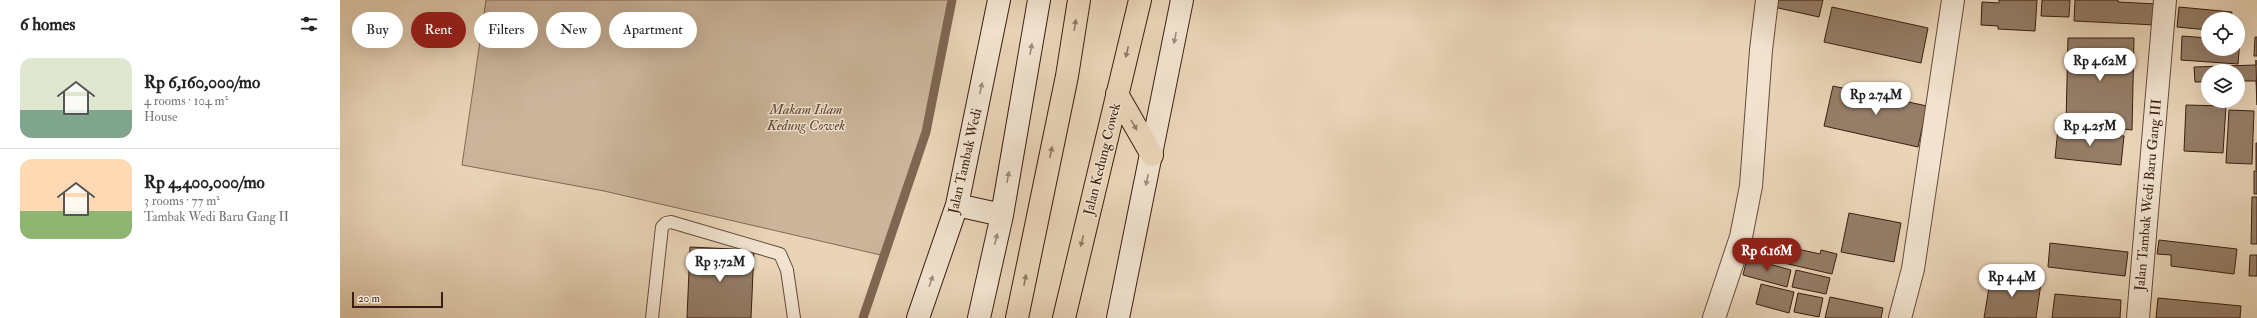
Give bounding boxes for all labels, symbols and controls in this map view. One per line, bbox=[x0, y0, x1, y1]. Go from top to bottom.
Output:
chip: Buy bbox=[352, 12, 403, 48]
chip: Rent bbox=[411, 12, 466, 48]
chip: Filters bbox=[474, 12, 538, 48]
chip: New bbox=[546, 12, 601, 48]
chip: Apartment bbox=[609, 12, 697, 48]
map controls bbox=[2201, 12, 2245, 108]
button: locate bbox=[2201, 12, 2245, 56]
icon: filters bbox=[298, 13, 320, 35]
text: 6 homes bbox=[20, 14, 75, 35]
one-way arrow bbox=[1072, 19, 1078, 31]
one-way arrow bbox=[1171, 32, 1177, 44]
one-way arrow bbox=[1028, 43, 1034, 55]
one-way arrow bbox=[1124, 45, 1130, 58]
pin: Rp 4.62M bbox=[2059, 48, 2141, 82]
text: Rp 4.62M bbox=[2073, 53, 2127, 69]
button: layers bbox=[2201, 64, 2245, 108]
text: Rp 6,160,000/mo bbox=[144, 72, 260, 93]
icon: home bbox=[52, 74, 100, 122]
one-way arrow bbox=[978, 82, 984, 94]
pin: Rp 2.74M bbox=[1835, 82, 1917, 116]
text: Rp 2.74M bbox=[1850, 87, 1902, 103]
text: 4 rooms · 104 m² bbox=[144, 93, 228, 109]
street label: Jalan Tambak Wedi Baru Gang III bbox=[2131, 98, 2165, 293]
park label: Makam Islam Kedung Cowek bbox=[766, 101, 845, 134]
street label: Jalan Kedung Cowek bbox=[1080, 101, 1124, 218]
street label: Jalan Tambak Wedi bbox=[944, 106, 985, 216]
text: House bbox=[144, 109, 177, 125]
pin: Rp 4.25M bbox=[2049, 113, 2131, 147]
text: Rp 4.25M bbox=[2063, 118, 2117, 134]
one-way arrow bbox=[1131, 119, 1138, 130]
one-way arrow bbox=[1048, 146, 1054, 159]
one-way arrow bbox=[1006, 171, 1012, 183]
text: Rp 4,400,000/mo bbox=[144, 172, 265, 193]
one-way arrow bbox=[1143, 173, 1149, 186]
icon: home bbox=[52, 175, 100, 223]
text: 3 rooms · 77 m² bbox=[144, 193, 220, 209]
text: Tambak Wedi Baru Gang II bbox=[144, 209, 289, 225]
one-way arrow bbox=[993, 233, 999, 245]
one-way arrow bbox=[1078, 235, 1084, 247]
pin: Rp 6.16M bbox=[1726, 238, 1808, 272]
text: Rp 6.16M bbox=[1741, 243, 1793, 259]
pin: Rp 3.72M bbox=[679, 249, 761, 283]
text: Rp 3.72M bbox=[695, 254, 745, 270]
pin: Rp 4.4M bbox=[1975, 264, 2049, 298]
text: Rp 4.4M bbox=[1988, 269, 2036, 285]
one-way arrow bbox=[1022, 274, 1028, 286]
one-way arrow bbox=[928, 275, 934, 287]
scale bar bbox=[352, 290, 443, 309]
text: 20 m bbox=[358, 292, 380, 305]

